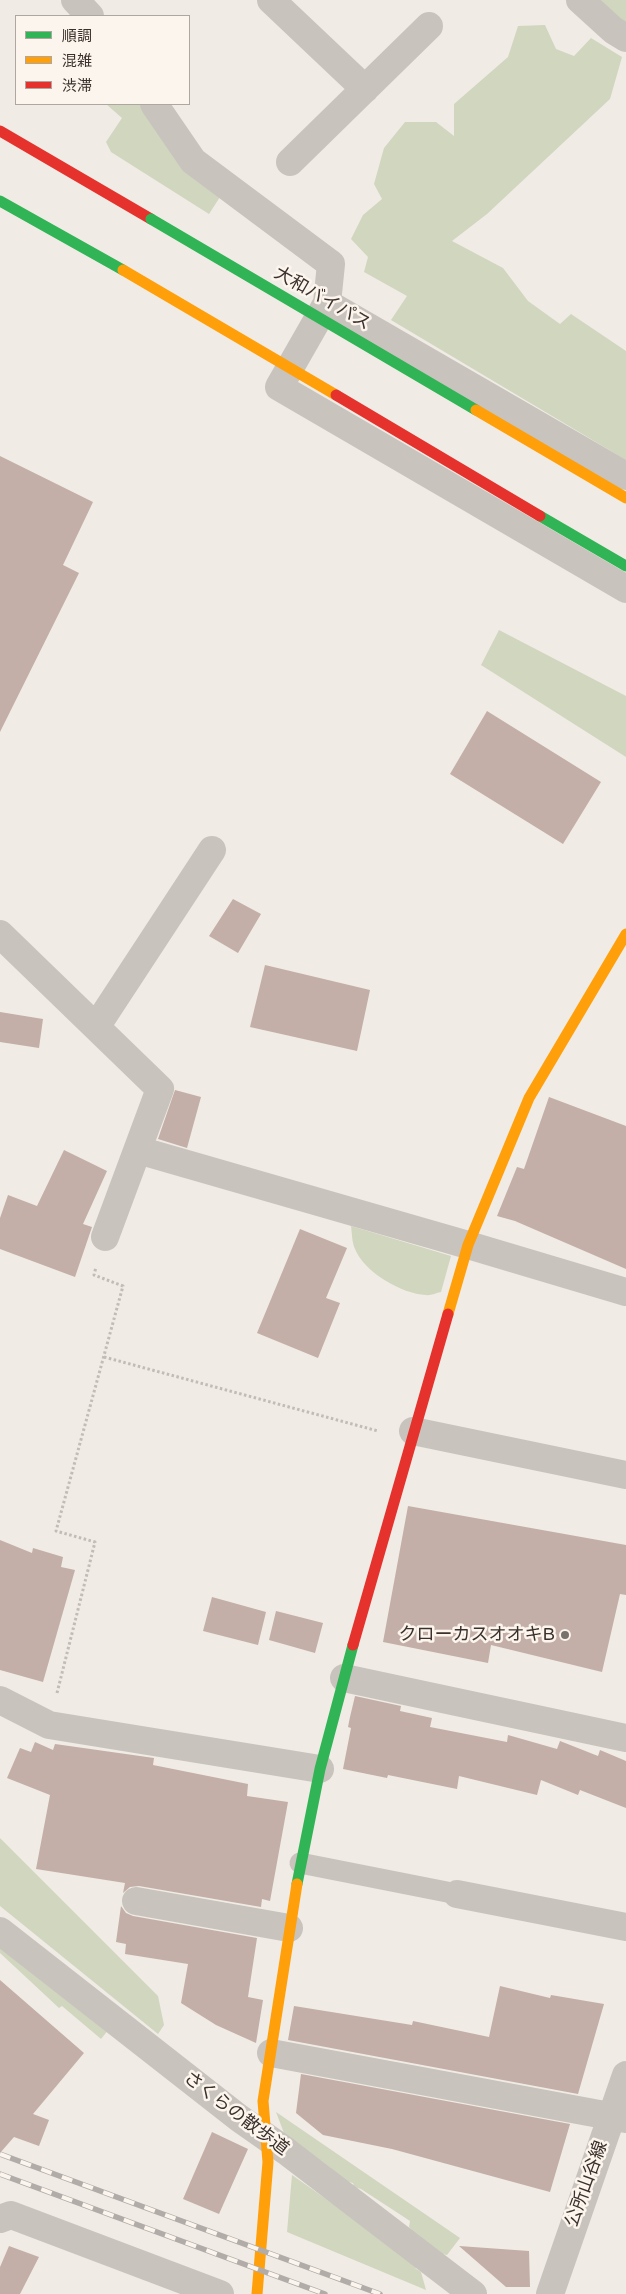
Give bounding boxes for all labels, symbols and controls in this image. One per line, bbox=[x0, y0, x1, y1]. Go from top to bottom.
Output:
legend bbox=[15, 15, 190, 105]
text: 順調 bbox=[62, 27, 92, 45]
text: 混雑 bbox=[62, 52, 92, 70]
text: 渋滞 bbox=[62, 77, 92, 95]
street label: 大和バイパス bbox=[270, 263, 374, 335]
place label: クローカスオオキB bbox=[399, 1624, 555, 1646]
marker: クローカスオオキB bbox=[559, 1629, 571, 1641]
street label: さくらの散歩道 bbox=[179, 2067, 293, 2161]
street label: 公所山谷線 bbox=[561, 2138, 613, 2230]

